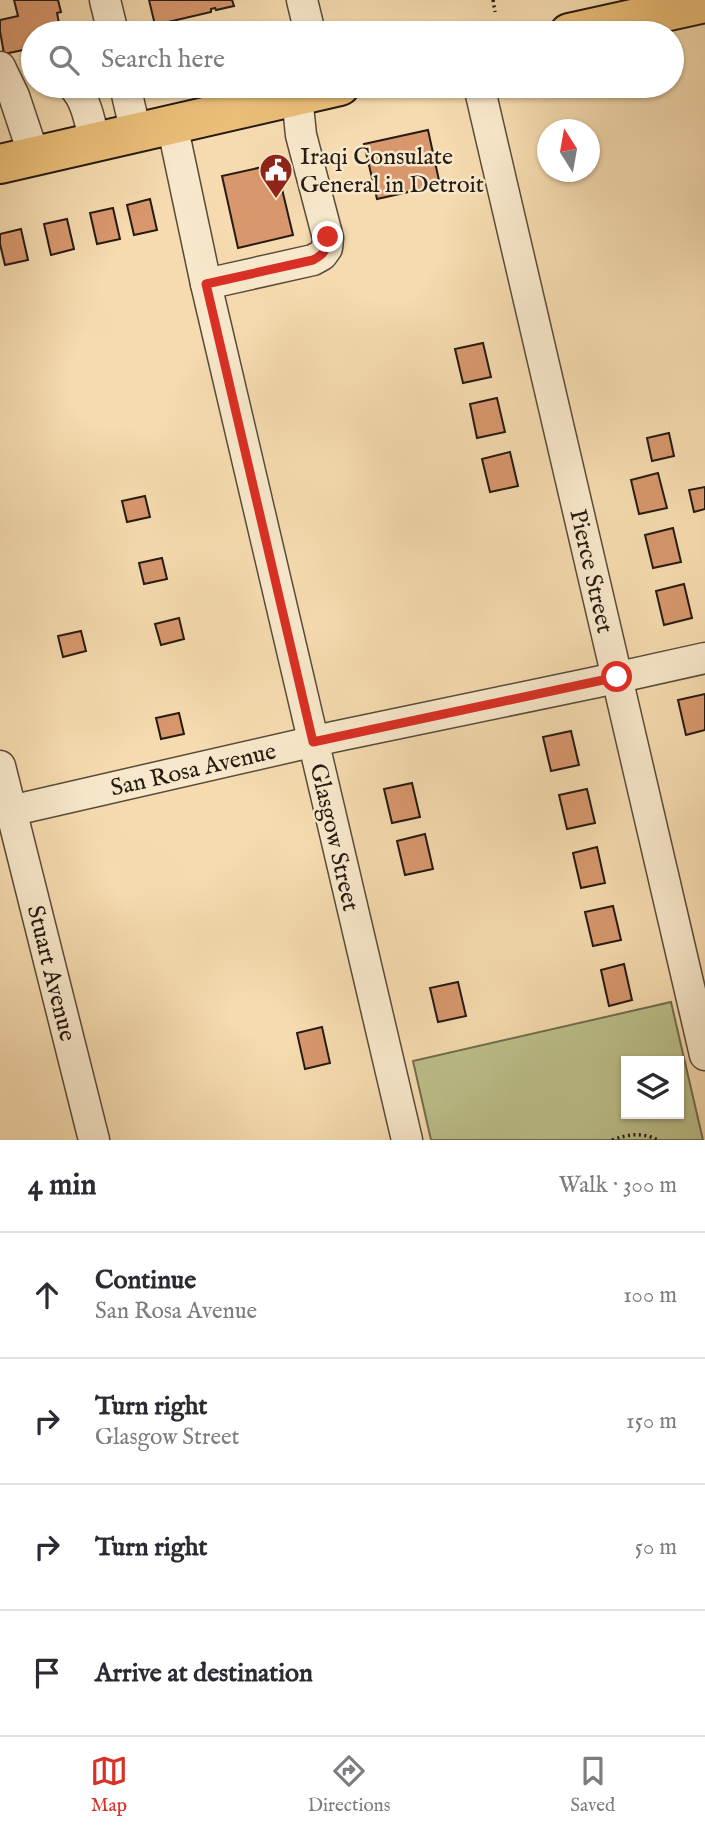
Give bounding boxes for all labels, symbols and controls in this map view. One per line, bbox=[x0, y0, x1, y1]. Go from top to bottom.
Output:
search box bbox=[21, 21, 684, 98]
icon: search bbox=[45, 41, 83, 79]
text: Search here bbox=[101, 43, 225, 76]
north arrow bbox=[537, 119, 600, 182]
place label: Iraqi Consulate General in Detroit bbox=[300, 142, 484, 201]
public building icon: Iraqi Consulate General in Detroit bbox=[257, 151, 295, 200]
route end bbox=[312, 221, 343, 252]
street label: Pierce Street bbox=[561, 506, 620, 636]
route start bbox=[601, 661, 632, 692]
street label: San Rosa Avenue bbox=[107, 736, 279, 805]
street label: Glasgow Street bbox=[301, 760, 366, 914]
street label: Stuart Avenue bbox=[19, 902, 82, 1045]
map controls bbox=[621, 1056, 684, 1119]
button: layers bbox=[621, 1056, 684, 1119]
text: 4 min bbox=[28, 1167, 96, 1205]
text: Walk · 300 m bbox=[559, 1171, 677, 1200]
text: Continue bbox=[95, 1264, 196, 1297]
icon: ahead bbox=[28, 1276, 66, 1314]
text: 100 m bbox=[623, 1281, 677, 1310]
text: San Rosa Avenue bbox=[95, 1297, 257, 1326]
text: Turn right bbox=[95, 1390, 208, 1423]
icon: right bbox=[28, 1402, 66, 1440]
text: 150 m bbox=[626, 1407, 677, 1436]
text: Glasgow Street bbox=[95, 1423, 239, 1452]
icon: right bbox=[28, 1528, 66, 1566]
text: Turn right bbox=[95, 1531, 208, 1564]
text: 50 m bbox=[635, 1533, 677, 1562]
icon: arrive bbox=[28, 1654, 66, 1692]
text: Arrive at destination bbox=[95, 1657, 313, 1690]
tab: Map bbox=[90, 1752, 128, 1818]
tab: Directions bbox=[308, 1752, 390, 1818]
tab: Saved bbox=[570, 1752, 615, 1818]

